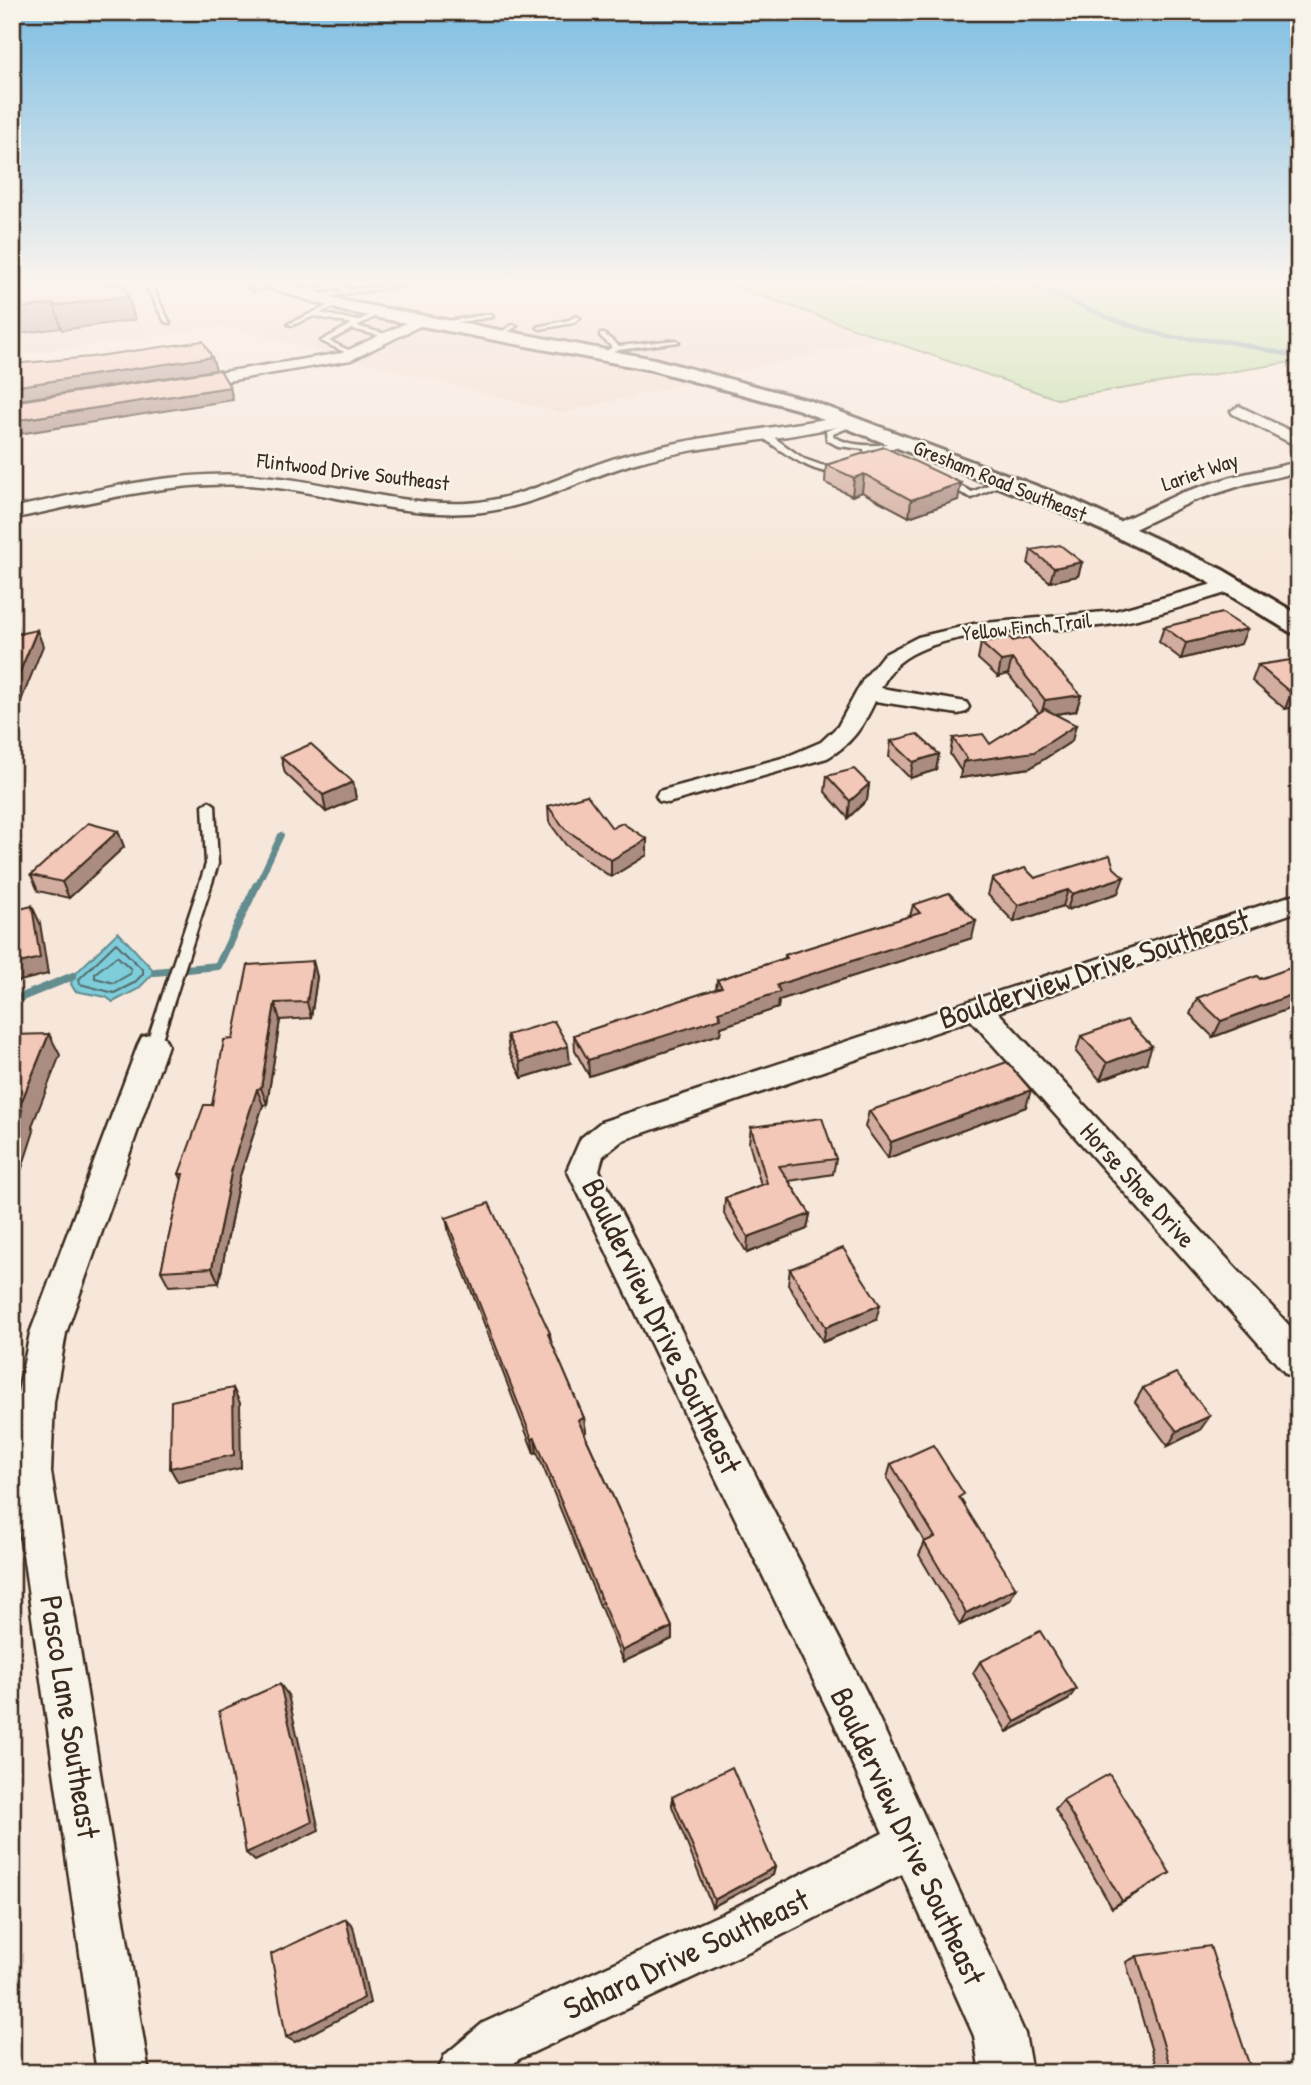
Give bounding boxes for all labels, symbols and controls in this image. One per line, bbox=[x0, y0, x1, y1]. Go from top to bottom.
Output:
street label: Gresham Road Southeast bbox=[909, 433, 1092, 529]
street label: Flintwood Drive Southeast bbox=[254, 445, 452, 498]
street label: Lariet Way bbox=[1158, 445, 1242, 498]
street label: Yellow Finch Trail bbox=[961, 605, 1094, 648]
street label: Boulderview Drive Southeast bbox=[933, 898, 1255, 1039]
street label: Horse Shoe Drive bbox=[1073, 1114, 1204, 1255]
street label: Boulderview Drive Southeast bbox=[572, 1171, 753, 1482]
street label: Pasco Lane Southeast bbox=[30, 1592, 111, 1842]
street label: Boulderview Drive Southeast bbox=[821, 1680, 997, 1993]
street label: Sahara Drive Southeast bbox=[556, 1877, 817, 2029]

